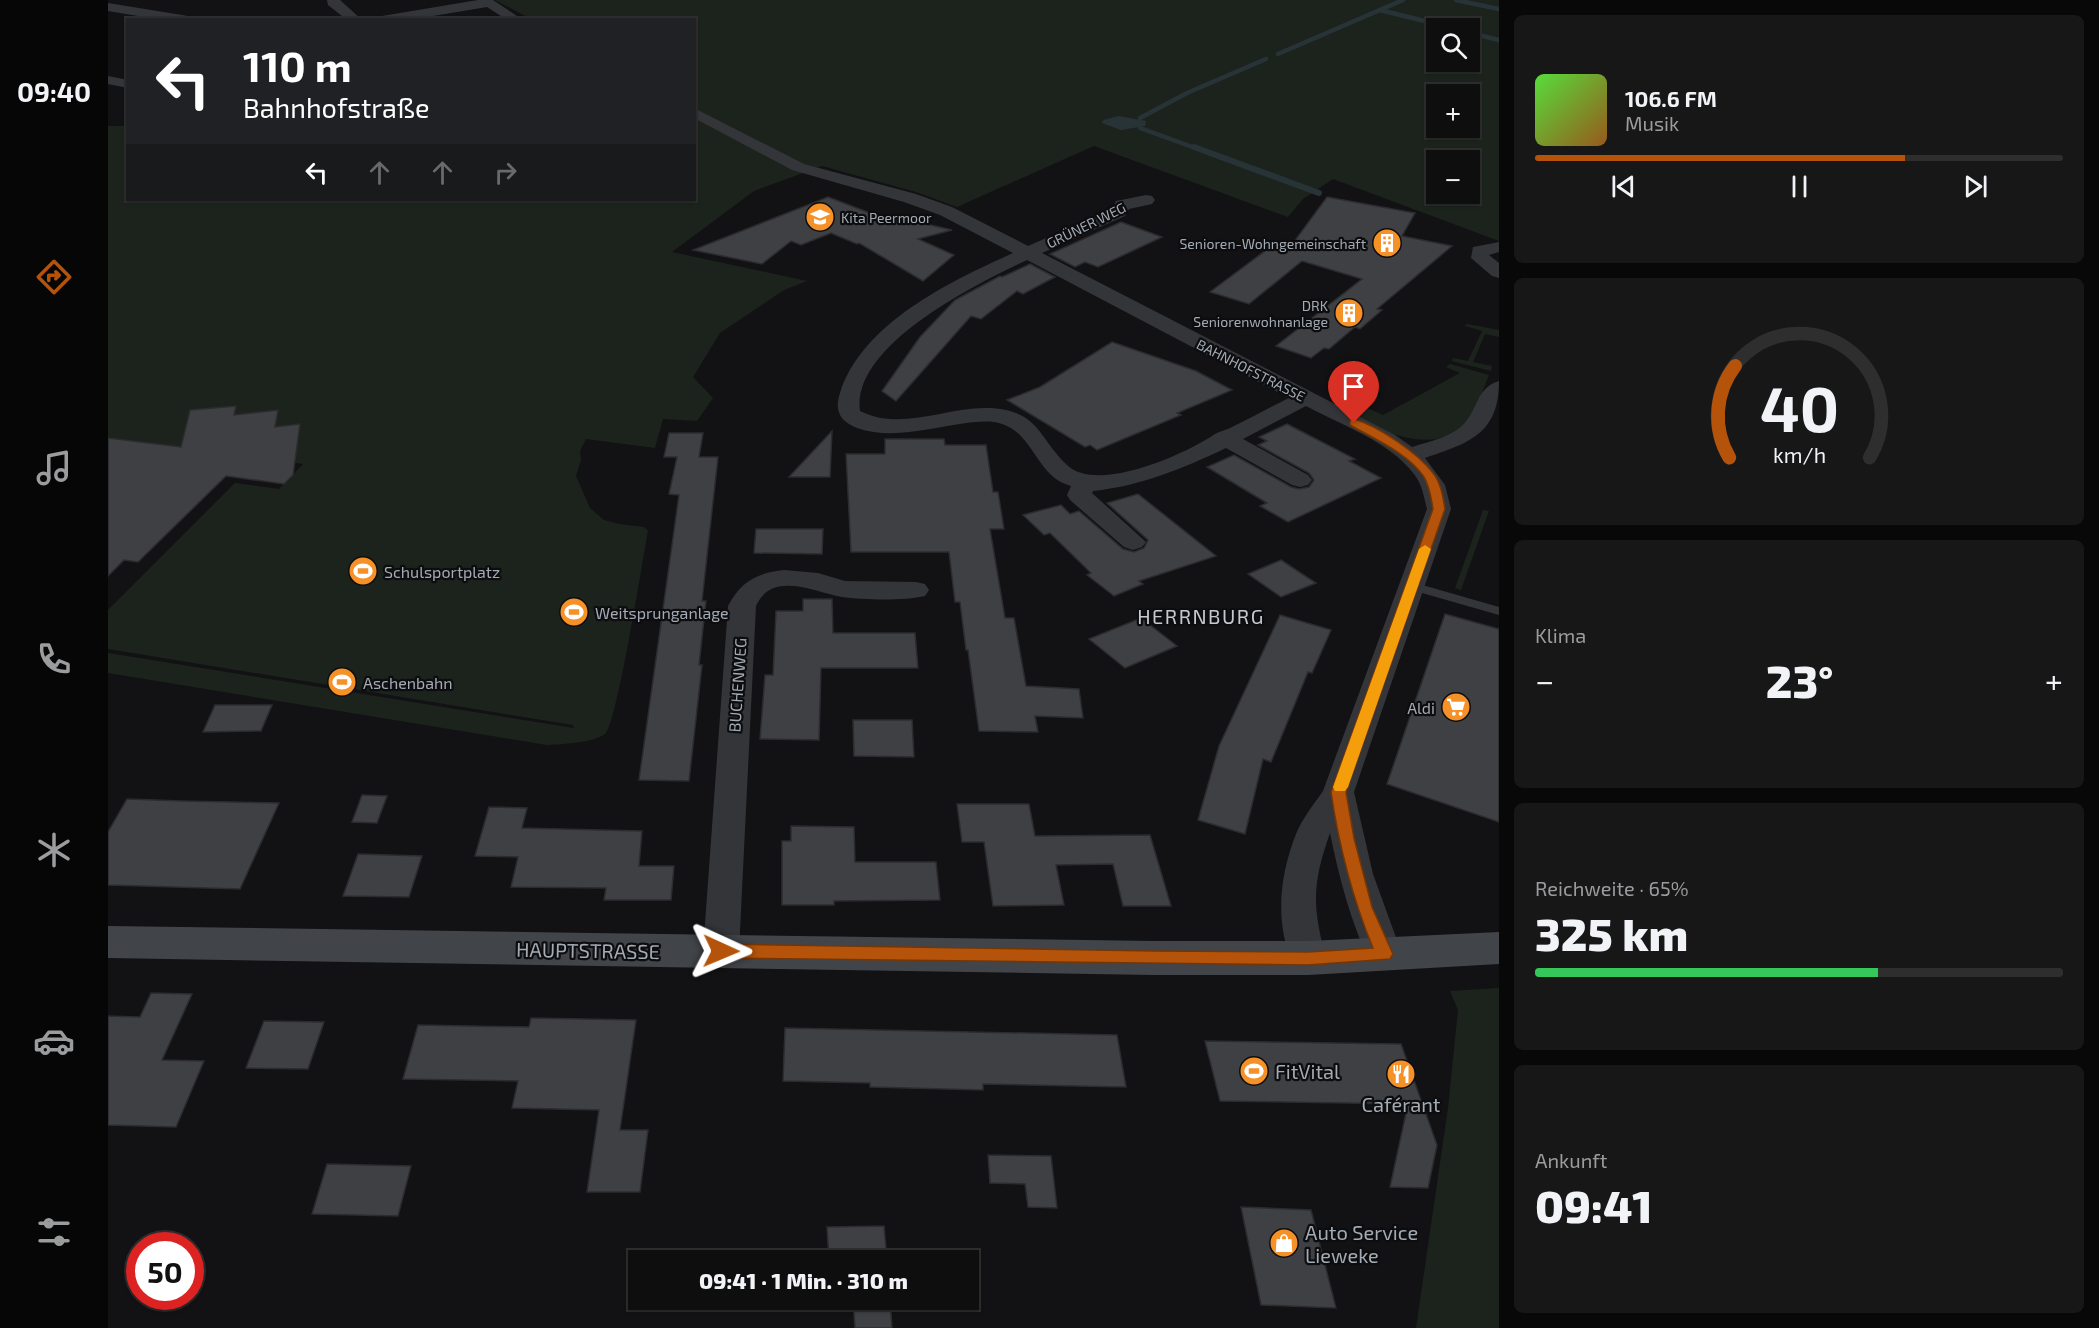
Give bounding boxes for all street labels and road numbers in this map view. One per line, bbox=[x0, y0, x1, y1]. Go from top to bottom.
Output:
street label: GRÜNER WEG bbox=[1044, 199, 1128, 251]
street label: BAHNHOFSTRASSE bbox=[1194, 335, 1308, 405]
street label: BUCHENWEG bbox=[724, 637, 750, 733]
street label: HAUPTSTRASSE bbox=[516, 937, 660, 963]

